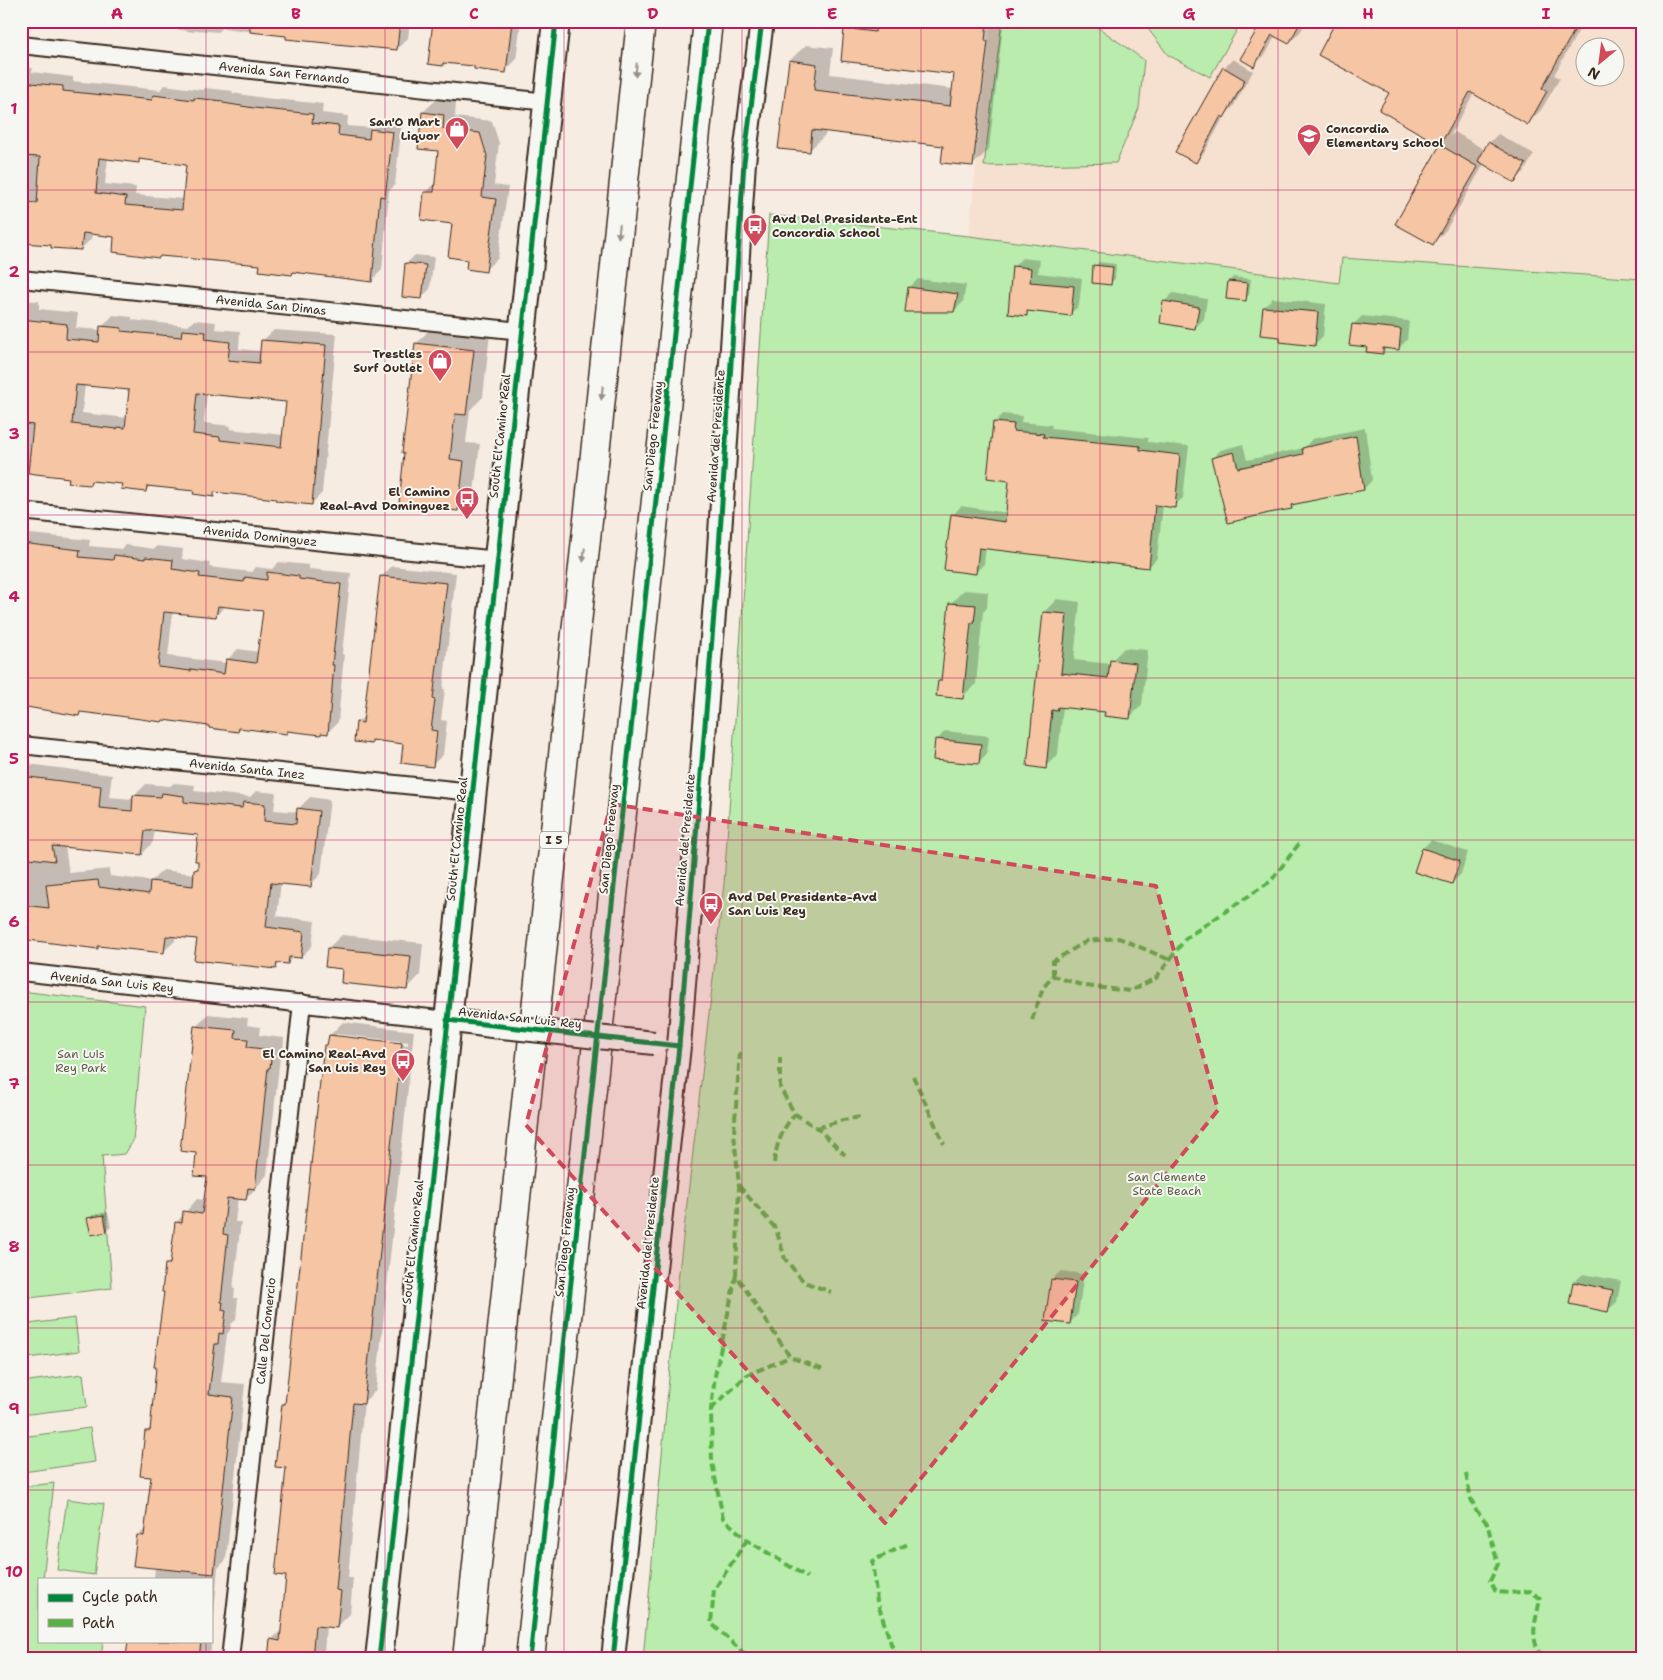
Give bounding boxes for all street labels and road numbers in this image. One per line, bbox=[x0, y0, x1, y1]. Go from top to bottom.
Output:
street label: Avenida San Fernando bbox=[218, 58, 350, 88]
street label: Avenida San Dimas bbox=[215, 291, 327, 319]
street label: Avenida del Presidente bbox=[703, 369, 729, 503]
street label: South El Camino Real bbox=[486, 373, 515, 499]
street label: San Diego Freeway bbox=[639, 380, 667, 492]
street label: Avenida Dominguez bbox=[202, 522, 318, 550]
street label: Avenida Santa Inez bbox=[188, 755, 306, 783]
street label: Avenida del Presidente bbox=[671, 773, 699, 907]
street label: South El Camino Real bbox=[443, 776, 472, 902]
street label: San Diego Freeway bbox=[595, 783, 623, 895]
road number: I 5 bbox=[540, 832, 568, 848]
street label: Avenida San Luis Rey bbox=[49, 968, 175, 996]
street label: Avenida San Luis Rey bbox=[457, 1004, 583, 1032]
street label: Avenida del Presidente bbox=[633, 1176, 663, 1310]
street label: South El Camino Real bbox=[399, 1179, 428, 1305]
street label: San Diego Freeway bbox=[551, 1186, 579, 1298]
street label: Calle Del Comercio bbox=[252, 1277, 280, 1385]

